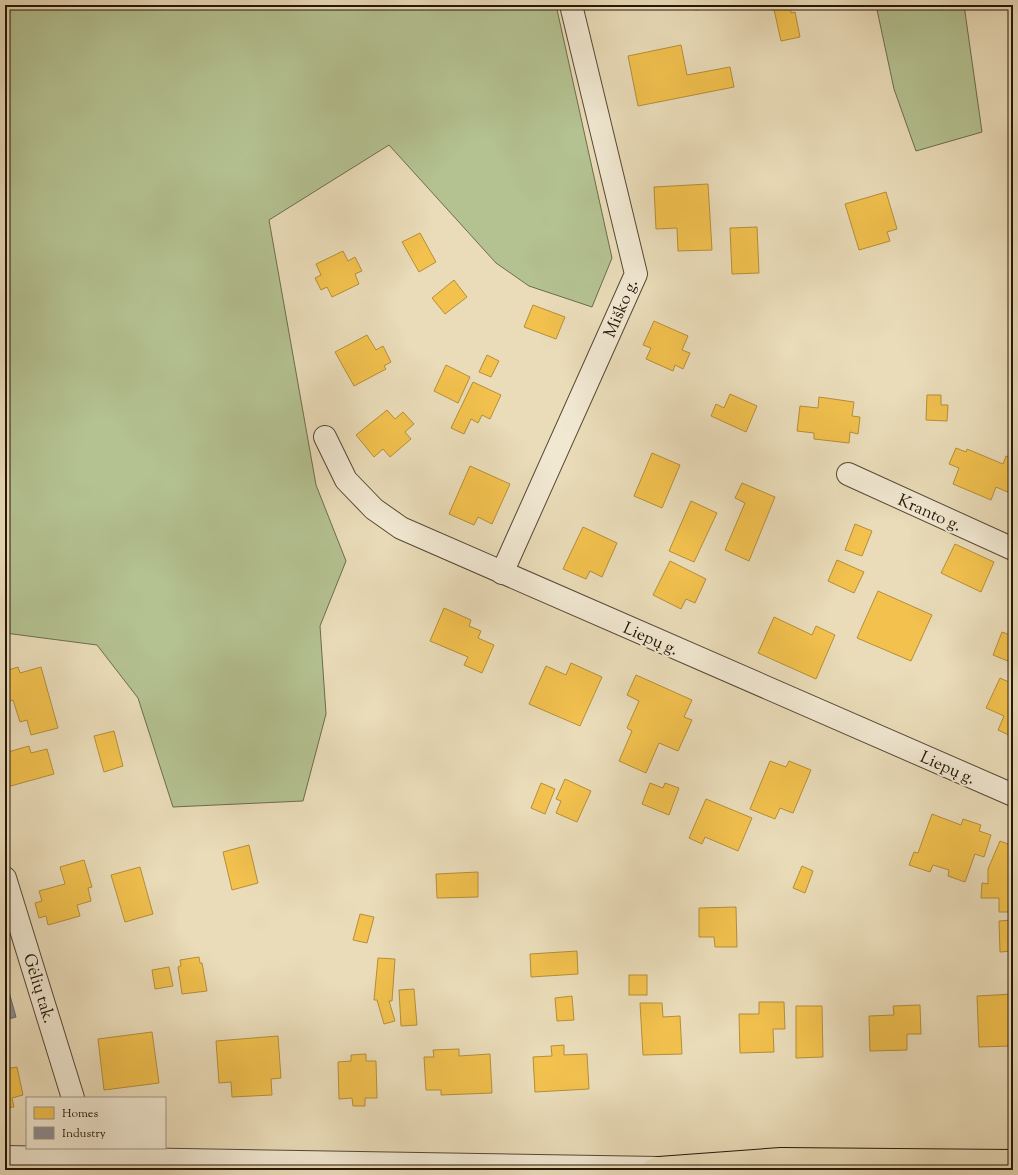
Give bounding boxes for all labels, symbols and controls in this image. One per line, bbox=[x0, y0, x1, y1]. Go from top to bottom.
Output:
street label: Miško g. bbox=[599, 276, 645, 342]
street label: Kranto g. bbox=[894, 489, 965, 538]
street label: Liepų g. bbox=[619, 617, 682, 663]
street label: Liepų g. bbox=[916, 746, 979, 792]
street label: Gėlių tak. bbox=[16, 951, 60, 1026]
legend bbox=[26, 1097, 166, 1149]
text: Homes bbox=[62, 1105, 98, 1123]
text: Industry bbox=[62, 1125, 106, 1143]

